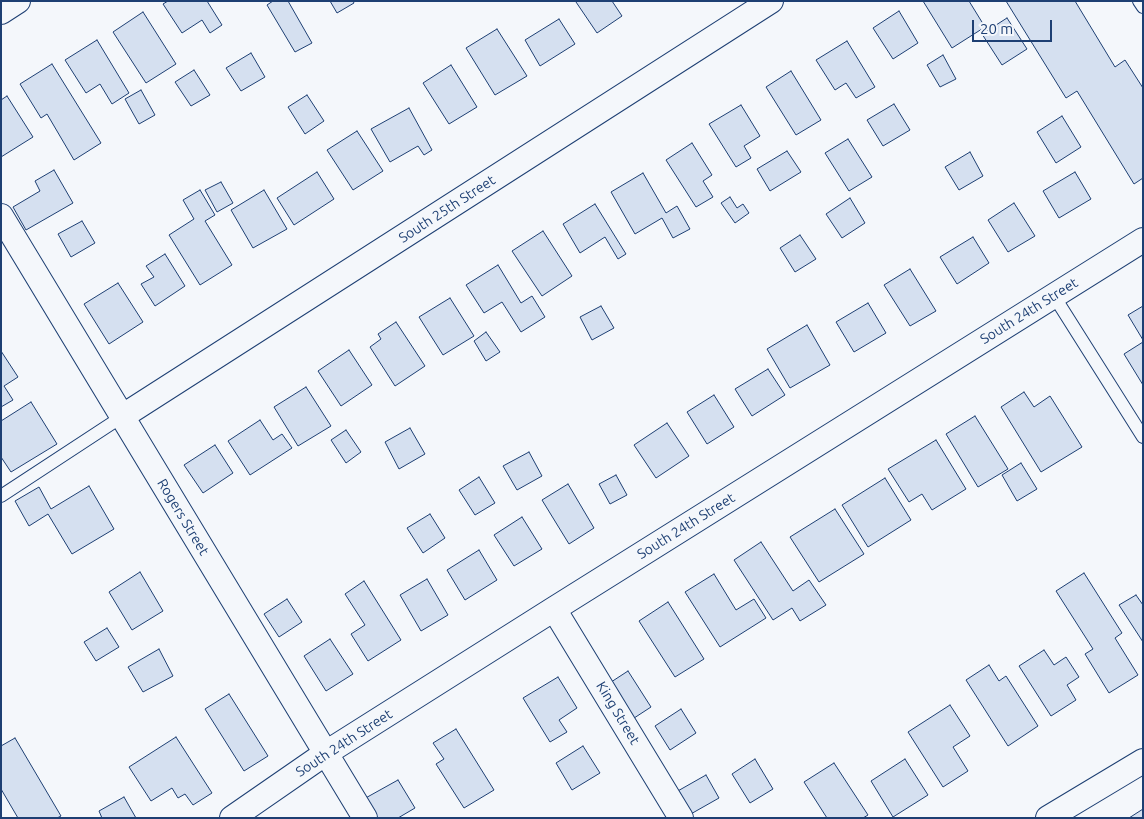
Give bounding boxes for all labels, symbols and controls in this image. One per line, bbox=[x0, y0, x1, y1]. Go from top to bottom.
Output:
scale bar bbox=[974, 10, 1054, 42]
text: 20 m bbox=[980, 20, 1013, 37]
street label: South 25th Street bbox=[396, 172, 498, 246]
street label: South 24th Street bbox=[977, 274, 1081, 348]
street label: Rogers Street bbox=[154, 476, 212, 558]
street label: South 24th Street bbox=[634, 489, 738, 563]
street label: King Street bbox=[593, 678, 643, 748]
street label: South 24th Street bbox=[293, 706, 395, 780]

